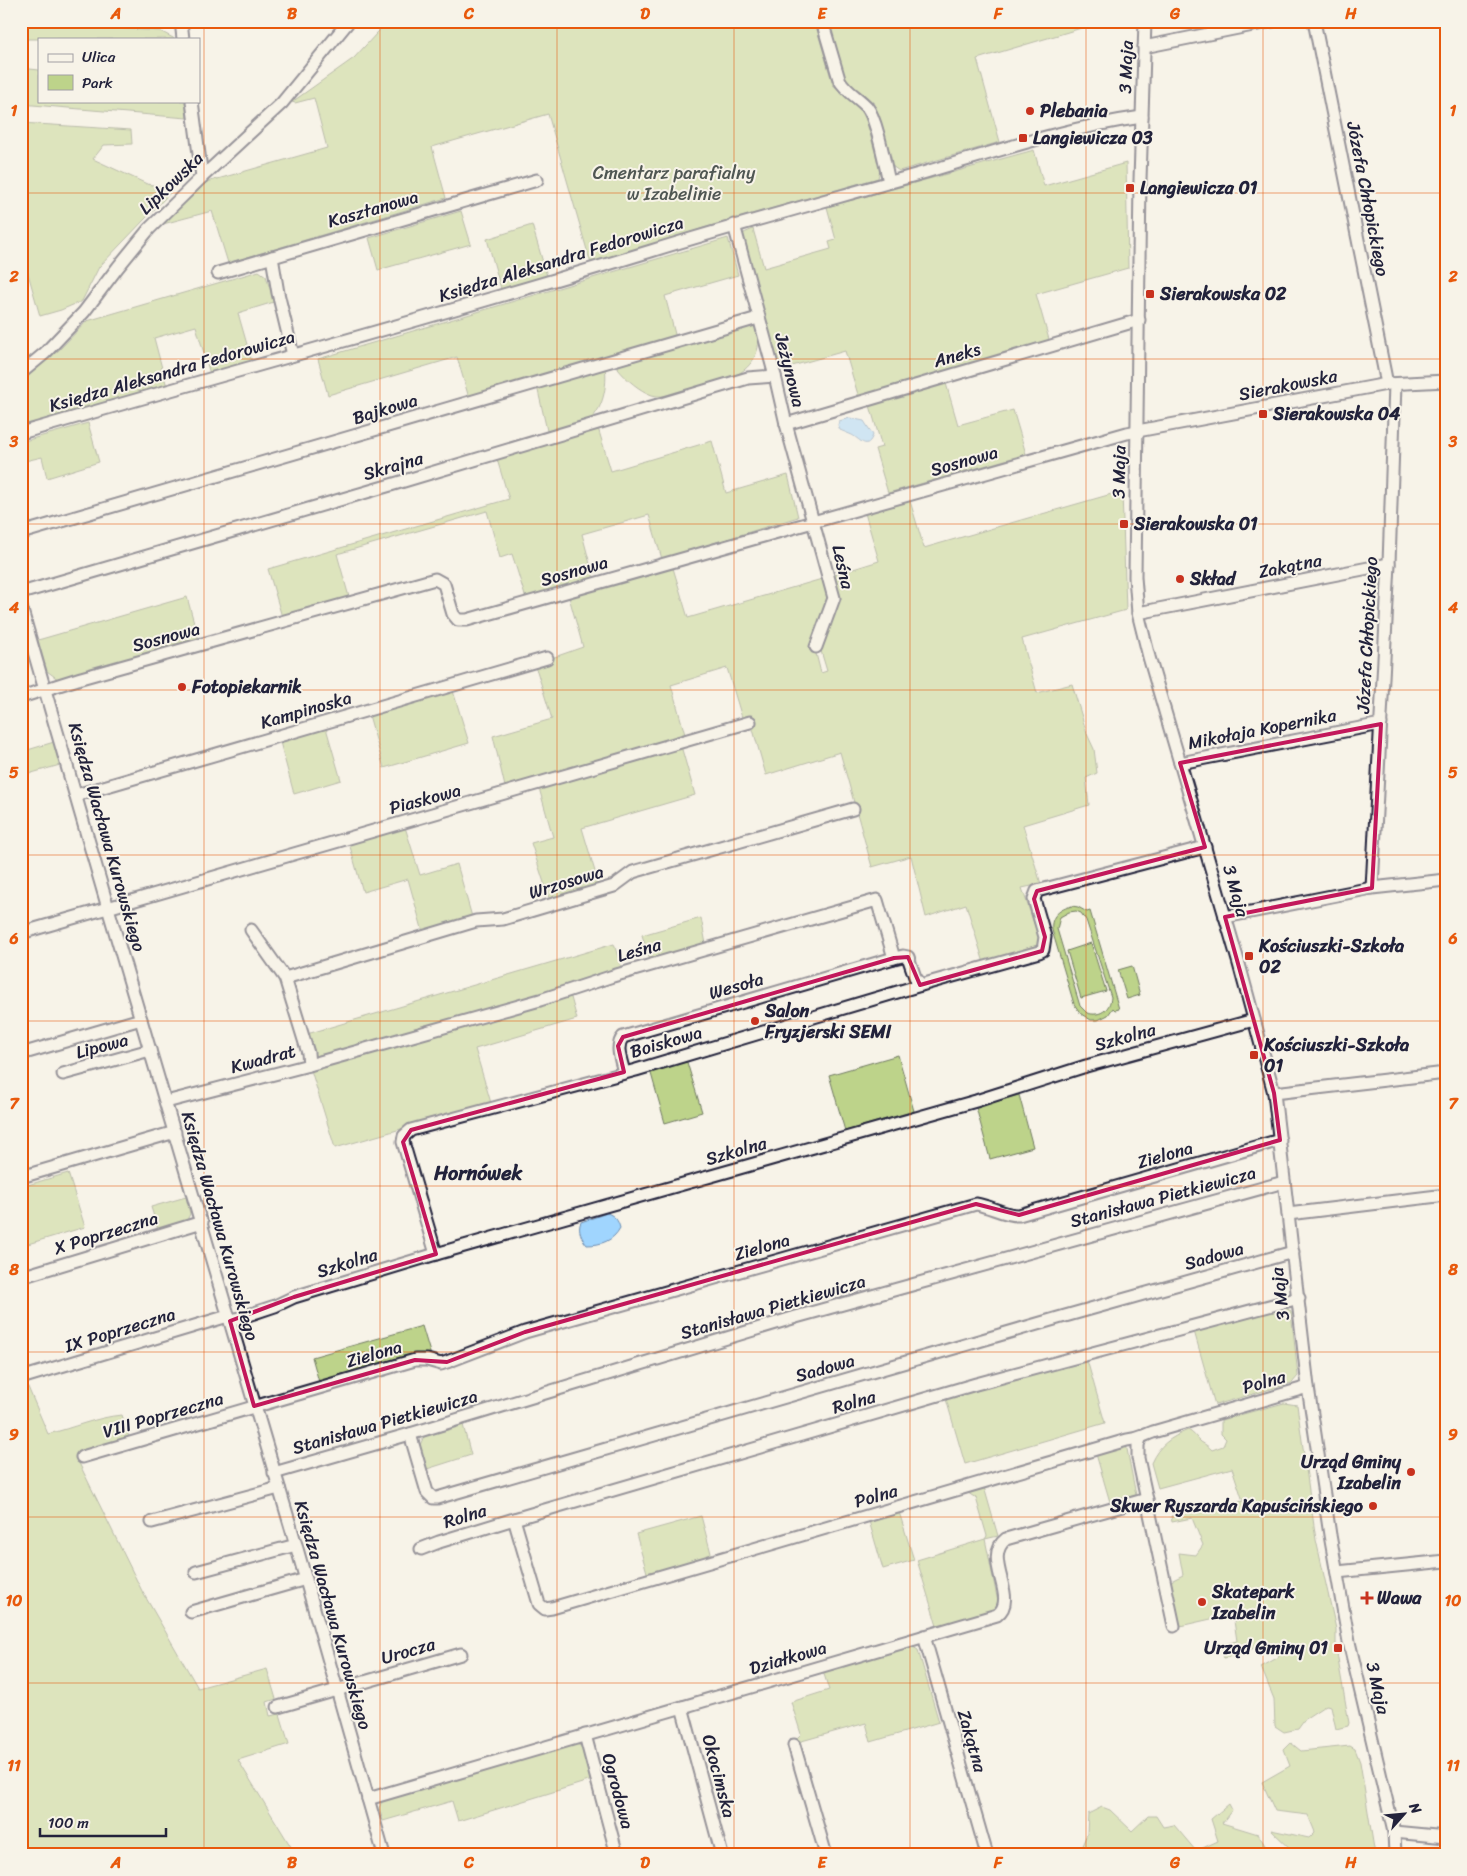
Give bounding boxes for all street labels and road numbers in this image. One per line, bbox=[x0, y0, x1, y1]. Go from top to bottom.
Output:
street label: 3 Maja bbox=[1109, 39, 1143, 94]
street label: Józefa Chłopickiego bbox=[1337, 118, 1399, 279]
street label: Lipkowska bbox=[131, 143, 211, 223]
street label: Kasztanowa bbox=[324, 181, 422, 237]
street label: Księdza Aleksandra Fedorowicza bbox=[435, 206, 687, 312]
street label: Księdza Aleksandra Fedorowicza bbox=[45, 321, 299, 421]
street label: Jeżynowa bbox=[765, 328, 815, 411]
street label: Aneks bbox=[929, 333, 985, 377]
street label: Sierakowska bbox=[1236, 360, 1341, 410]
street label: Bajkowa bbox=[349, 384, 421, 434]
street label: Sosnowa bbox=[926, 436, 1002, 486]
street label: Skrajna bbox=[359, 442, 428, 490]
street label: 3 Maja bbox=[1103, 444, 1135, 499]
street label: Leśna bbox=[822, 542, 864, 593]
street label: Zakątna bbox=[1255, 544, 1325, 588]
street label: Sosnowa bbox=[536, 546, 612, 596]
street label: Józefa Chłopickiego bbox=[1347, 556, 1387, 715]
street label: Sosnowa bbox=[129, 613, 203, 661]
street label: Kampinoska bbox=[256, 682, 356, 738]
street label: Mikołaja Kopernika bbox=[1185, 699, 1340, 759]
street label: Księdza Wacława Kurowskiego bbox=[59, 718, 155, 956]
street label: Piaskowa bbox=[386, 774, 464, 824]
street label: Wrzosowa bbox=[525, 855, 607, 909]
street label: 3 Maja bbox=[1213, 861, 1259, 922]
street label: Leśna bbox=[613, 928, 666, 972]
street label: Wesoła bbox=[705, 963, 767, 1009]
street label: Szkolna bbox=[1091, 1013, 1160, 1061]
street label: Boiskowa bbox=[626, 1016, 706, 1068]
street label: Lipowa bbox=[72, 1024, 132, 1068]
street label: Kwadrat bbox=[227, 1035, 299, 1083]
street label: Księdza Wacława Kurowskiego bbox=[172, 1107, 268, 1345]
street label: Szkolna bbox=[702, 1127, 771, 1175]
street label: Zielona bbox=[1133, 1132, 1197, 1178]
street label: Stanisława Pietkiewicza bbox=[1066, 1157, 1260, 1237]
street label: X Poprzeczna bbox=[49, 1202, 162, 1264]
street label: Zielona bbox=[730, 1224, 794, 1270]
street label: Sadowa bbox=[1181, 1232, 1247, 1280]
street label: Szkolna bbox=[312, 1238, 382, 1287]
street label: Stanisława Pietkiewicza bbox=[677, 1265, 869, 1349]
street label: 3 Maja bbox=[1261, 1265, 1299, 1322]
street label: IX Poprzeczna bbox=[60, 1298, 179, 1362]
street label: Zielona bbox=[342, 1331, 406, 1377]
street label: Sadowa bbox=[792, 1344, 858, 1392]
street label: Polna bbox=[1238, 1360, 1290, 1403]
street label: Stanisława Pietkiewicza bbox=[289, 1380, 481, 1464]
street label: Rolna bbox=[828, 1380, 880, 1423]
street label: VIII Poprzeczna bbox=[99, 1382, 227, 1448]
street label: Polna bbox=[850, 1474, 902, 1517]
street label: Rolna bbox=[439, 1494, 492, 1538]
street label: Księdza Wacława Kurowskiego bbox=[285, 1496, 381, 1734]
street label: Urocza bbox=[377, 1628, 440, 1674]
street label: Działkowa bbox=[746, 1632, 830, 1684]
street label: 3 Maja bbox=[1356, 1658, 1400, 1718]
street label: Zakątna bbox=[948, 1706, 996, 1777]
street label: Okocimska bbox=[693, 1731, 745, 1821]
street label: Ogrodowa bbox=[593, 1749, 643, 1833]

